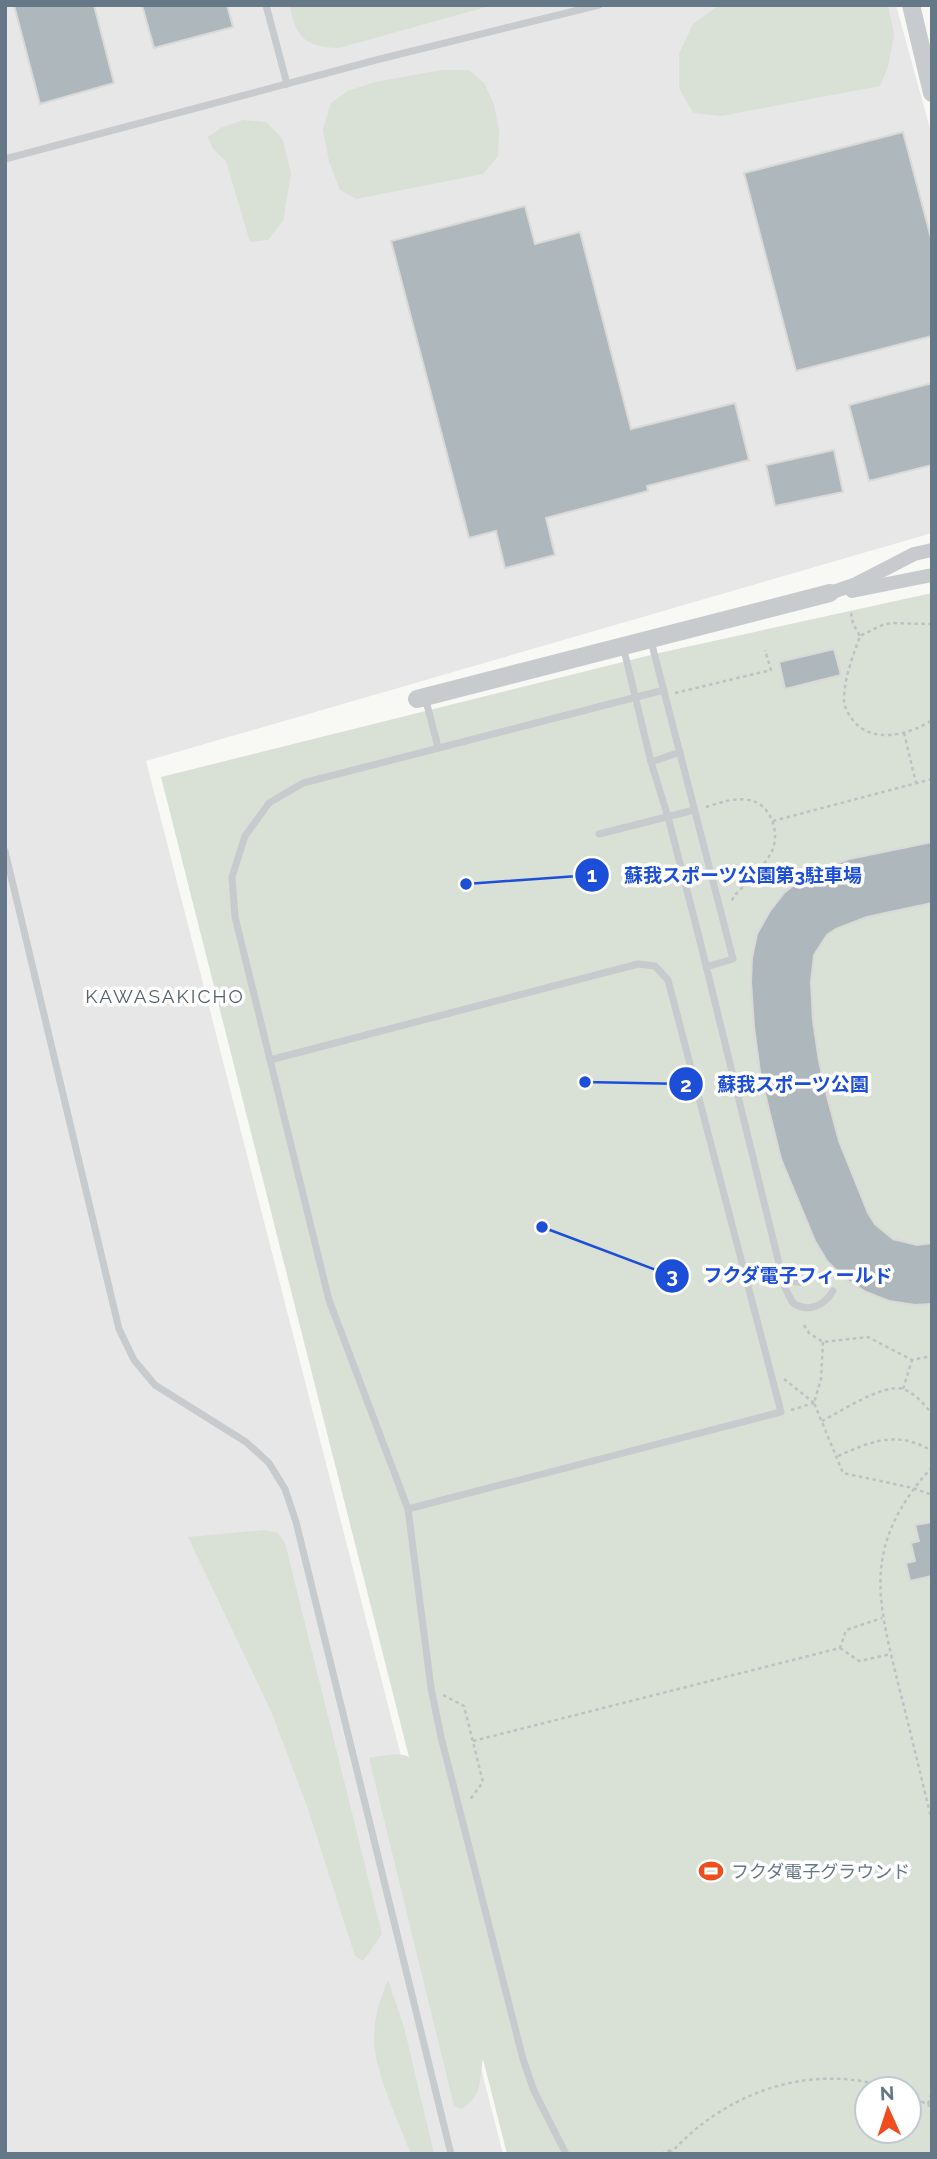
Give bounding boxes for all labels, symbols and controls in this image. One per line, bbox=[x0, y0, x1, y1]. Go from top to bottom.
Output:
callout: 蘇我スポーツ公園第3駐車場 bbox=[574, 855, 876, 895]
text: 1 bbox=[587, 862, 597, 887]
text: 蘇我スポーツ公園第3駐車場 bbox=[624, 864, 862, 886]
district label: KAWASAKICHO bbox=[85, 985, 245, 1007]
callout: 蘇我スポーツ公園 bbox=[668, 1064, 883, 1104]
text: 2 bbox=[680, 1072, 692, 1097]
text: 蘇我スポーツ公園 bbox=[717, 1073, 869, 1095]
callout: フクダ電子フィールド bbox=[654, 1256, 907, 1296]
text: 3 bbox=[666, 1263, 678, 1288]
text: フクダ電子フィールド bbox=[704, 1264, 892, 1286]
sports icon: フクダ電子グラウンド bbox=[697, 1857, 725, 1885]
place label: フクダ電子グラウンド bbox=[731, 1861, 910, 1882]
north arrow bbox=[853, 2075, 923, 2145]
text: N bbox=[879, 2082, 895, 2104]

